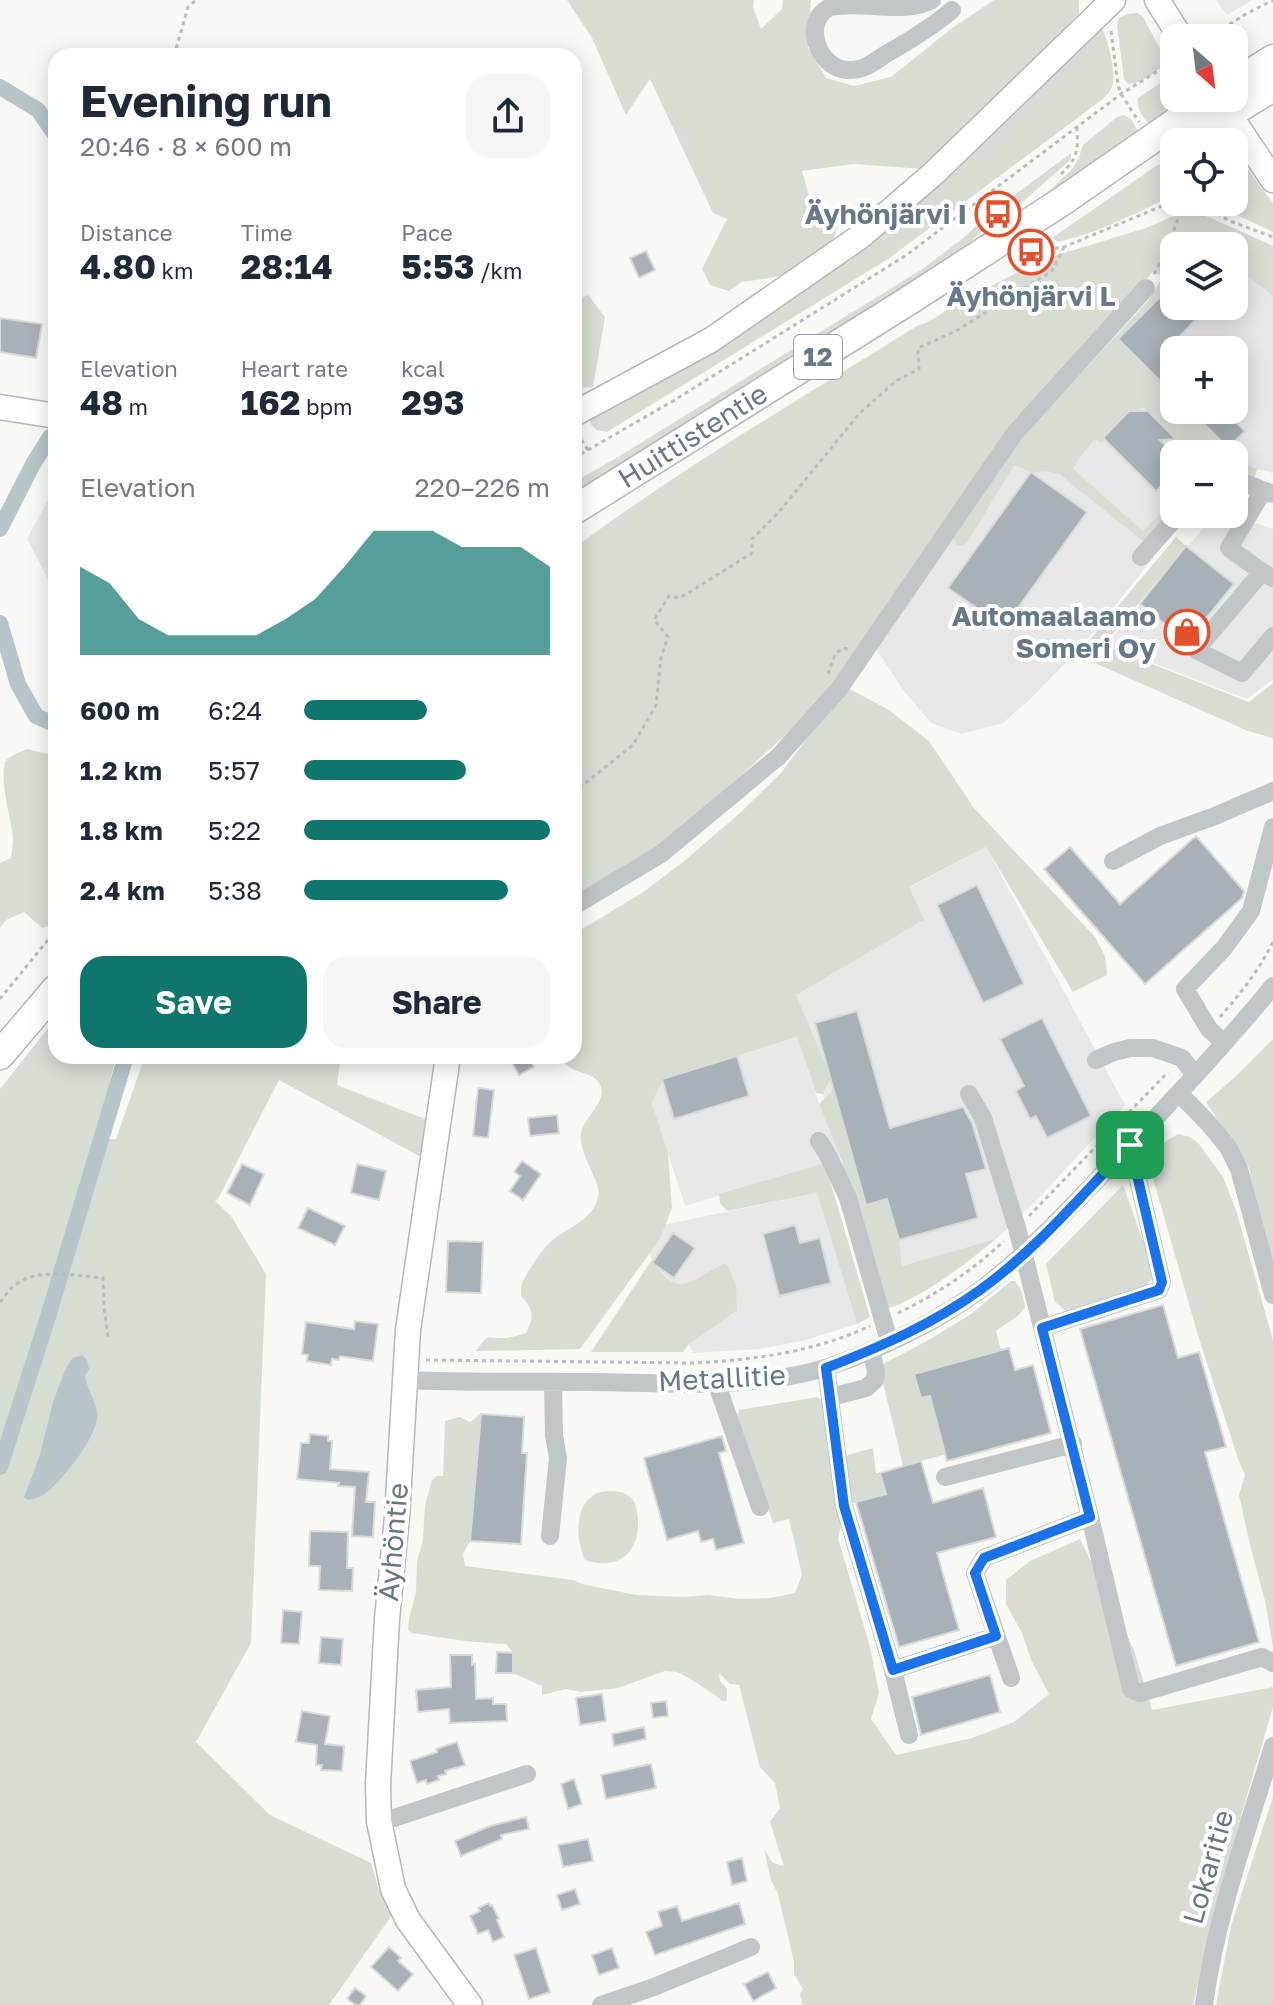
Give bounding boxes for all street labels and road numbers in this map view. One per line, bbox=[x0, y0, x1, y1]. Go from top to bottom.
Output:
road number: 12 bbox=[794, 335, 842, 379]
street label: Huittistentie bbox=[612, 376, 773, 494]
street label: Metallitie bbox=[657, 1358, 787, 1397]
street label: Äyhöntie bbox=[371, 1481, 414, 1603]
street label: Lokaritie bbox=[1176, 1806, 1240, 1928]

